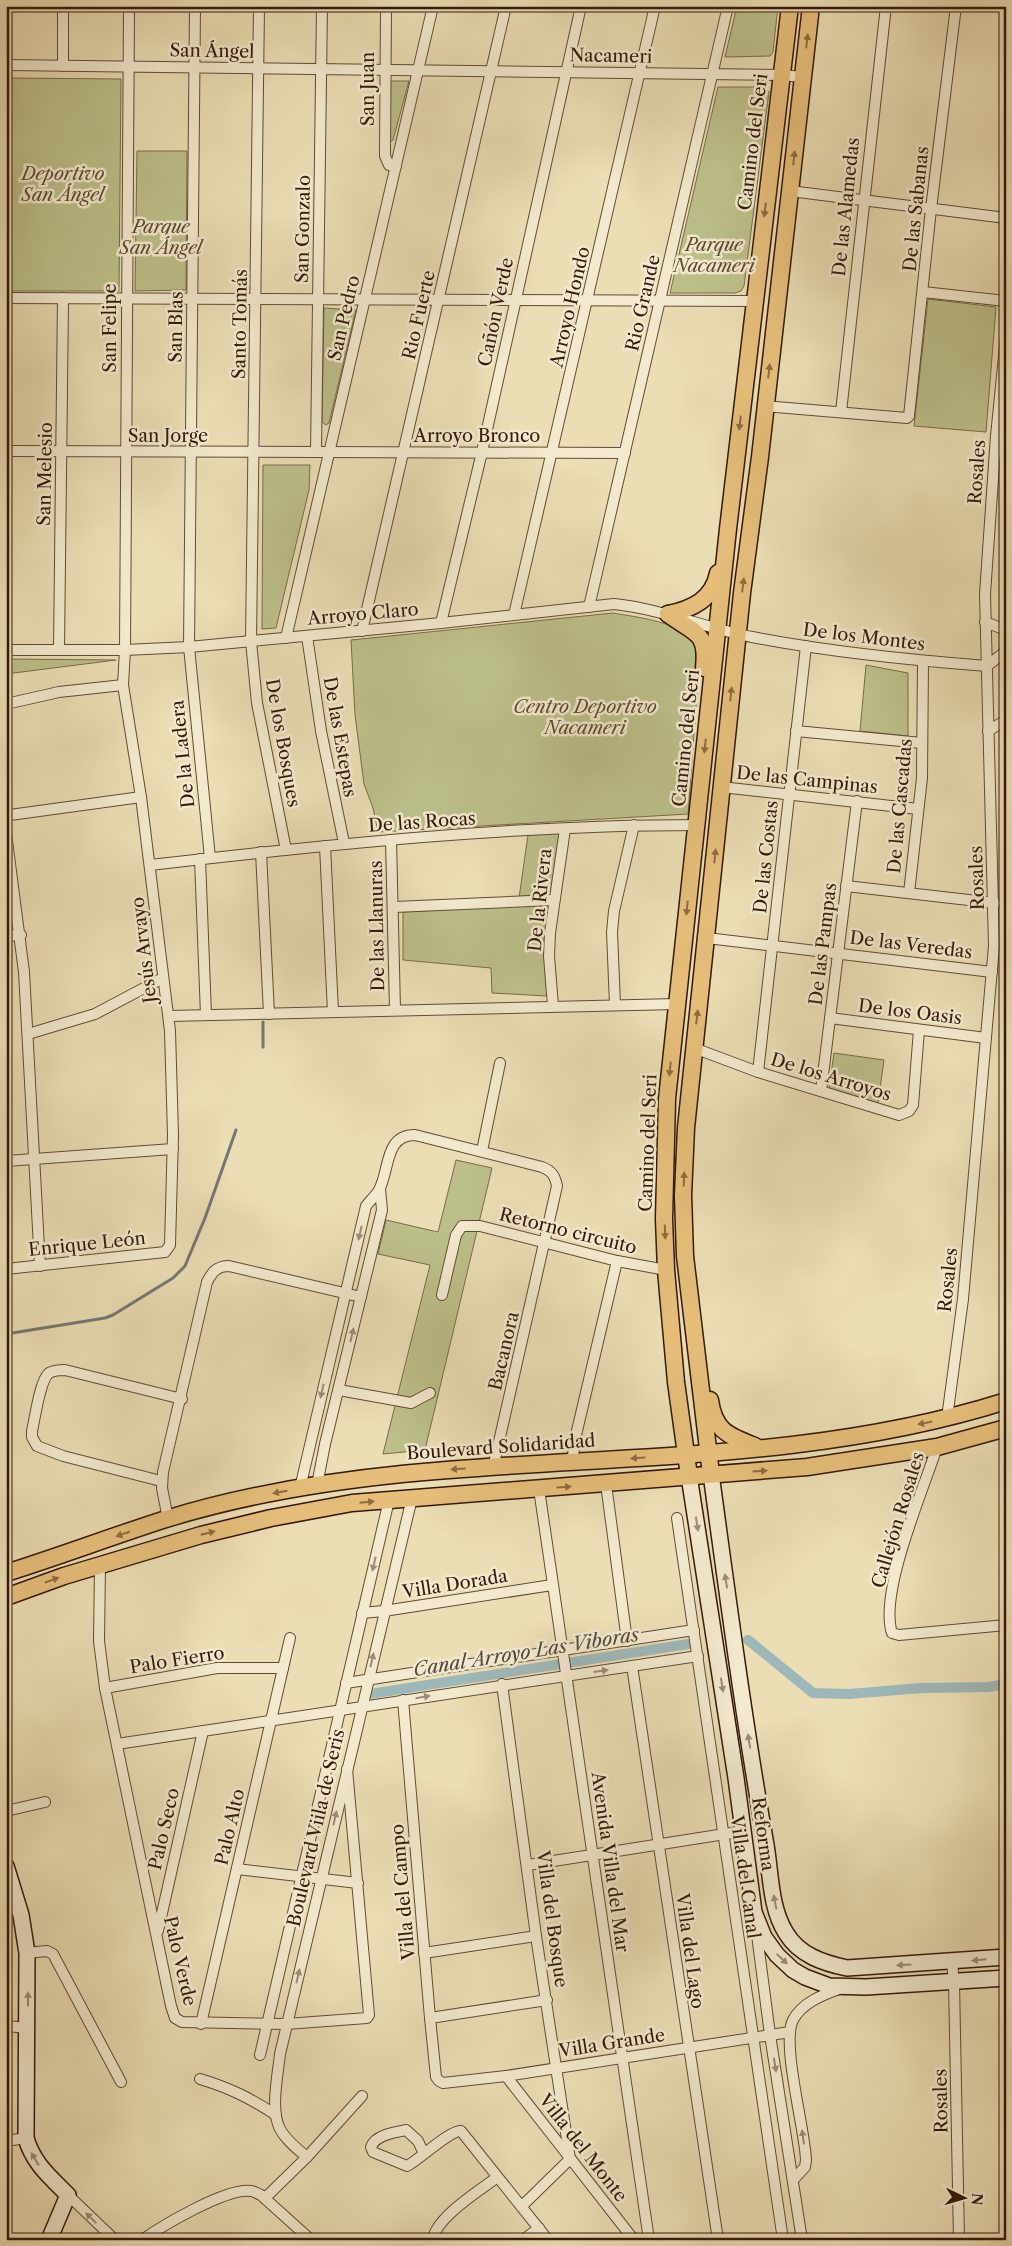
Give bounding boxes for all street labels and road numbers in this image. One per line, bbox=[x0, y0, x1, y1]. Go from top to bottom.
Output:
street label: San Ángel bbox=[169, 38, 255, 63]
street label: Nacameri bbox=[569, 44, 653, 68]
street label: San Juan bbox=[357, 52, 379, 126]
street label: Camino del Seri bbox=[734, 72, 772, 212]
street label: De las Alamedas bbox=[828, 136, 864, 278]
street label: De las Sabanas bbox=[898, 145, 934, 273]
street label: San Gonzalo bbox=[291, 175, 315, 283]
street label: Arroyo Hondo bbox=[545, 244, 595, 371]
street label: Rio Grande bbox=[621, 253, 665, 353]
street label: Cañón Verde bbox=[474, 256, 518, 368]
street label: Rio Fuerte bbox=[398, 268, 440, 362]
street label: Santo Tomás bbox=[228, 269, 252, 379]
street label: San Pedro bbox=[323, 273, 365, 363]
street label: San Felipe bbox=[99, 283, 121, 373]
street label: San Blas bbox=[164, 291, 188, 363]
street label: San Melesio bbox=[33, 422, 57, 526]
street label: San Jorge bbox=[128, 425, 208, 447]
street label: Arroyo Bronco bbox=[413, 425, 540, 447]
street label: Rosales bbox=[964, 439, 990, 505]
street label: Arroyo Claro bbox=[306, 598, 419, 630]
street label: De los Montes bbox=[802, 619, 926, 655]
street label: Camino del Seri bbox=[668, 668, 704, 808]
street label: De las Estepas bbox=[319, 675, 361, 799]
street label: De los Bosques bbox=[261, 677, 305, 809]
street label: De la Ladera bbox=[166, 699, 200, 809]
street label: De las Cascadas bbox=[883, 738, 917, 874]
street label: De las Campinas bbox=[735, 762, 879, 798]
street label: De las Costas bbox=[749, 800, 783, 914]
street label: De las Rocas bbox=[367, 807, 477, 837]
street label: Rosales bbox=[965, 845, 989, 911]
street label: De la Rivera bbox=[524, 847, 556, 953]
street label: De las Llanuras bbox=[365, 860, 389, 992]
street label: De las Pampas bbox=[805, 881, 841, 1007]
street label: Jesús Arvayo bbox=[127, 896, 162, 1007]
street label: De las Veredas bbox=[848, 927, 974, 963]
street label: De los Oasis bbox=[857, 995, 963, 1029]
street label: De los Arroyos bbox=[768, 1048, 894, 1106]
street label: Camino del Seri bbox=[635, 1073, 661, 1212]
street label: Retorno circuito bbox=[497, 1203, 639, 1259]
street label: Enrique León bbox=[27, 1227, 147, 1261]
street label: Rosales bbox=[934, 1247, 962, 1313]
street label: Bacanora bbox=[484, 1309, 524, 1393]
street label: Boulevard Solidaridad bbox=[406, 1429, 596, 1465]
street label: Callejón Rosales bbox=[867, 1449, 929, 1591]
street label: Villa Dorada bbox=[400, 1565, 510, 1603]
street label: Palo Fierro bbox=[128, 1642, 226, 1678]
street label: Boulevard Viila de Seris bbox=[283, 1727, 349, 1929]
street label: Avenida Villa del Mar bbox=[586, 1769, 634, 1954]
street label: Palo Seco bbox=[144, 1786, 184, 1872]
street label: Palo Alto bbox=[211, 1787, 249, 1867]
street label: Reforma bbox=[747, 1796, 779, 1873]
street label: Villa del Canal bbox=[725, 1813, 765, 1940]
street label: Villa del Campo bbox=[386, 1823, 420, 1962]
street label: Villa del Bosque bbox=[531, 1848, 572, 1989]
street label: Villa del Lago bbox=[671, 1891, 709, 2010]
street label: Palo Verde bbox=[159, 1914, 201, 2008]
street label: Villa Grande bbox=[556, 2024, 667, 2062]
street label: Rosales bbox=[929, 2068, 953, 2134]
street label: Villa del Monte bbox=[533, 2089, 632, 2206]

